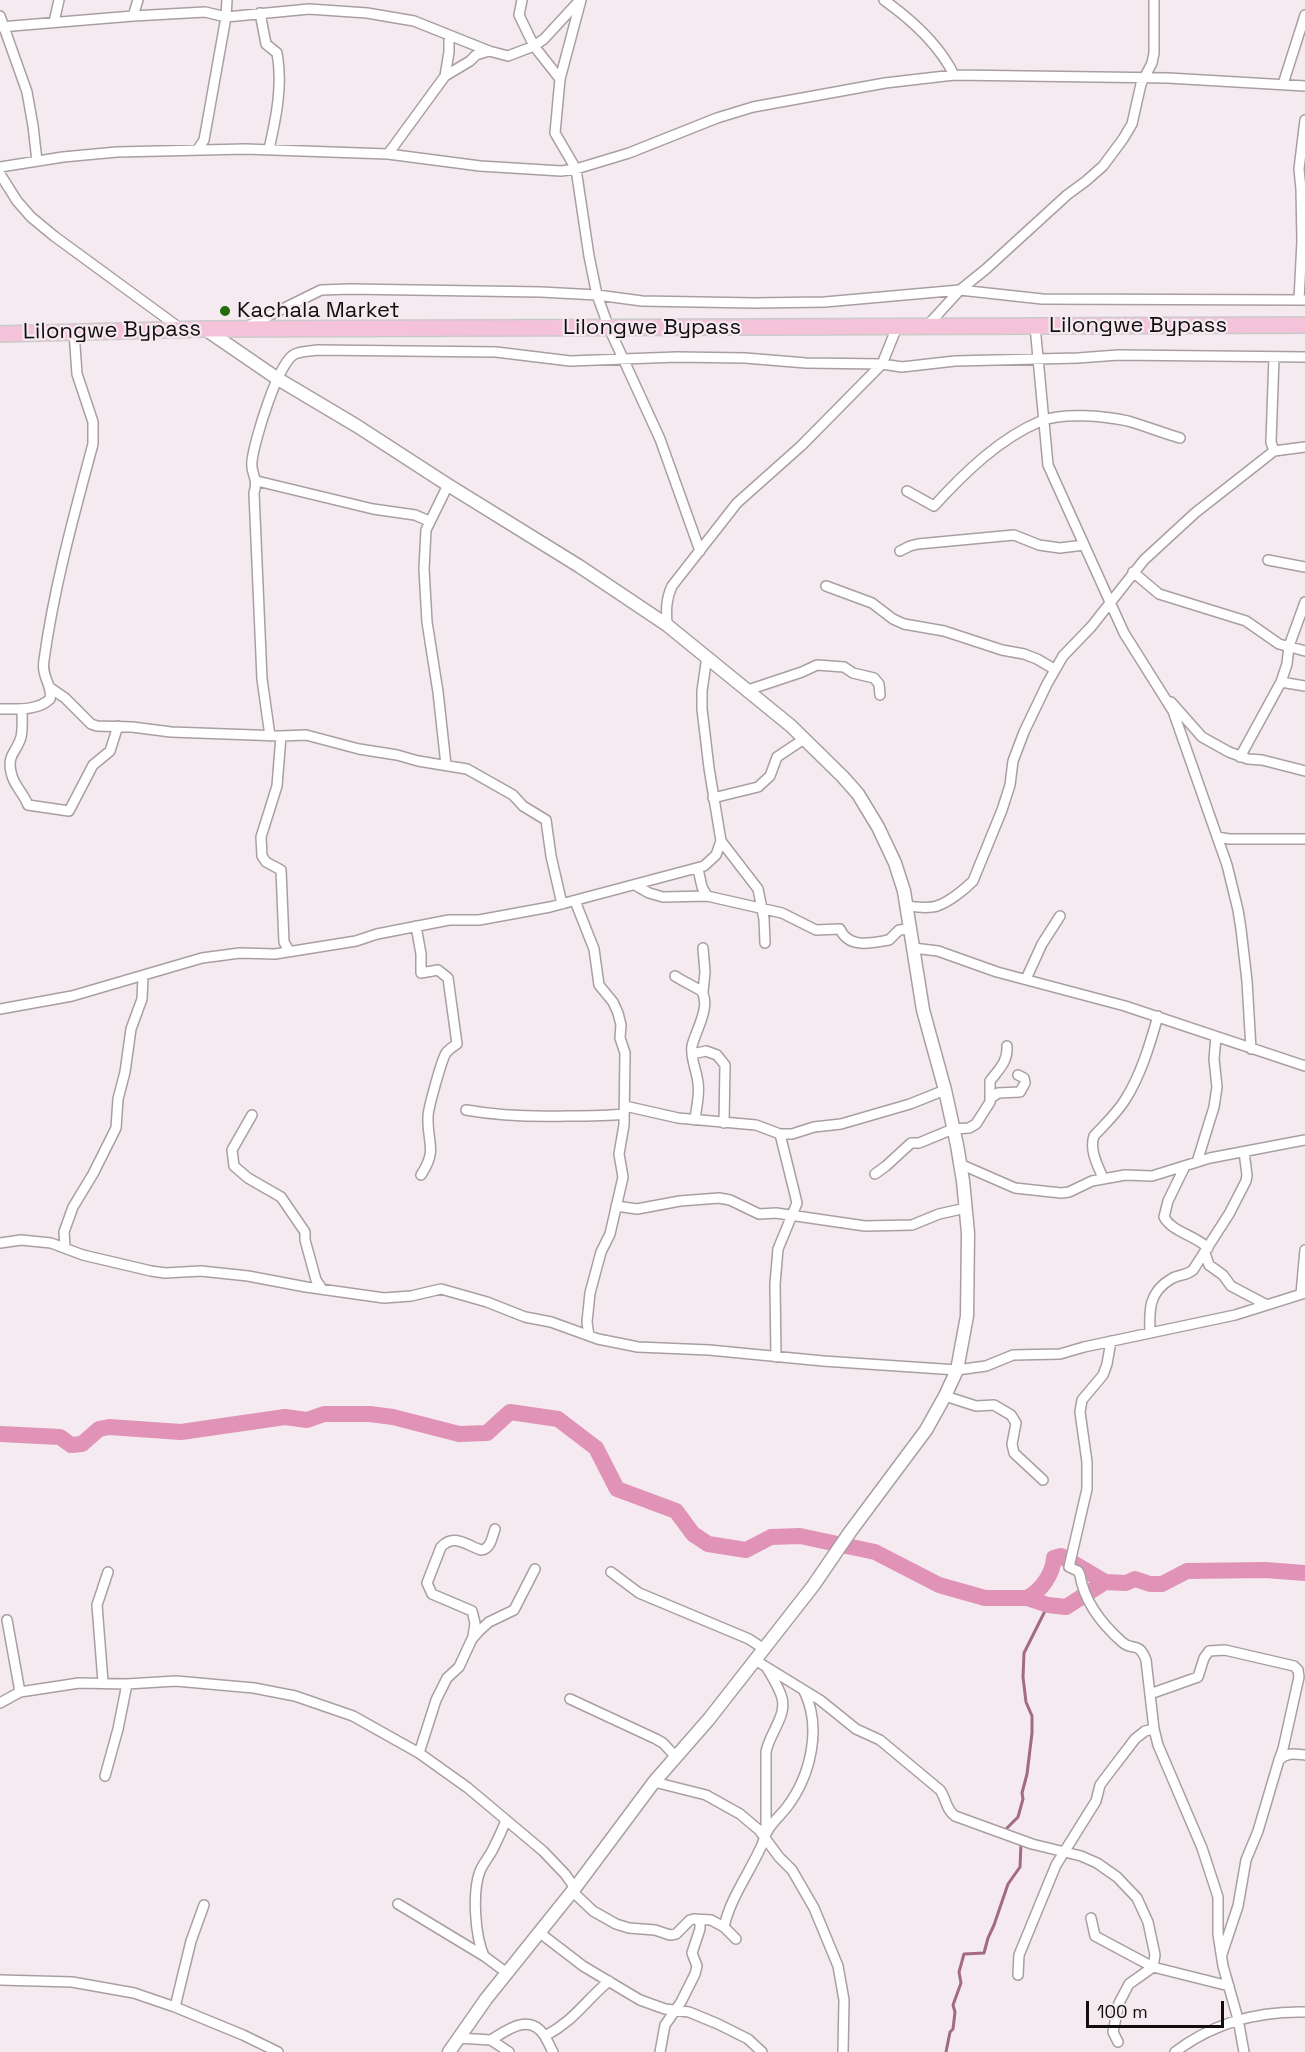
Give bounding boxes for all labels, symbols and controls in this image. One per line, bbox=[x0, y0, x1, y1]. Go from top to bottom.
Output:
place label: Kachala Market bbox=[237, 298, 400, 324]
marker: Kachala Market bbox=[218, 304, 232, 318]
street label: Lilongwe Bypass bbox=[1049, 313, 1227, 339]
street label: Lilongwe Bypass bbox=[563, 315, 741, 341]
street label: Lilongwe Bypass bbox=[23, 316, 201, 346]
scale bar bbox=[1089, 1989, 1227, 2027]
text: 100 m bbox=[1097, 2000, 1148, 2023]

